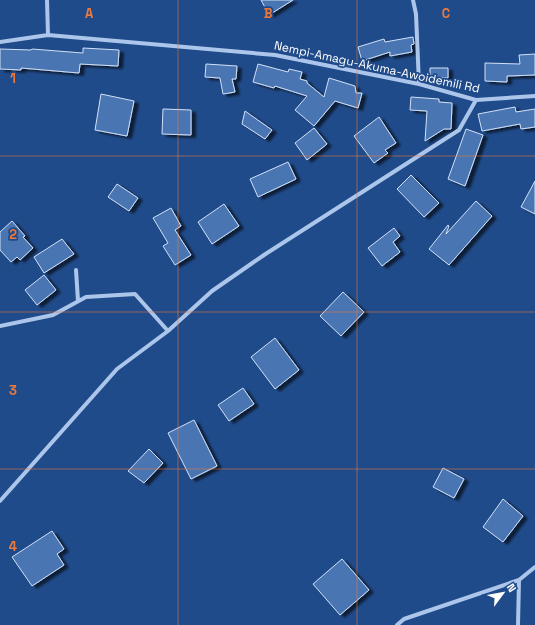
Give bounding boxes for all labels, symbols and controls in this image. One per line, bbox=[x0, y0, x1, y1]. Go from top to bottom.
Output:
text: A bbox=[85, 5, 94, 22]
text: B bbox=[264, 5, 273, 22]
text: C bbox=[442, 5, 450, 22]
street label: Nempi-Amagu-Akuma-Awoidemili Rd bbox=[273, 37, 481, 97]
text: 1 bbox=[10, 70, 16, 87]
text: 2 bbox=[9, 226, 17, 243]
text: 3 bbox=[9, 382, 17, 399]
text: 4 bbox=[9, 538, 17, 555]
north arrow bbox=[483, 573, 523, 613]
text: N bbox=[504, 581, 519, 595]

